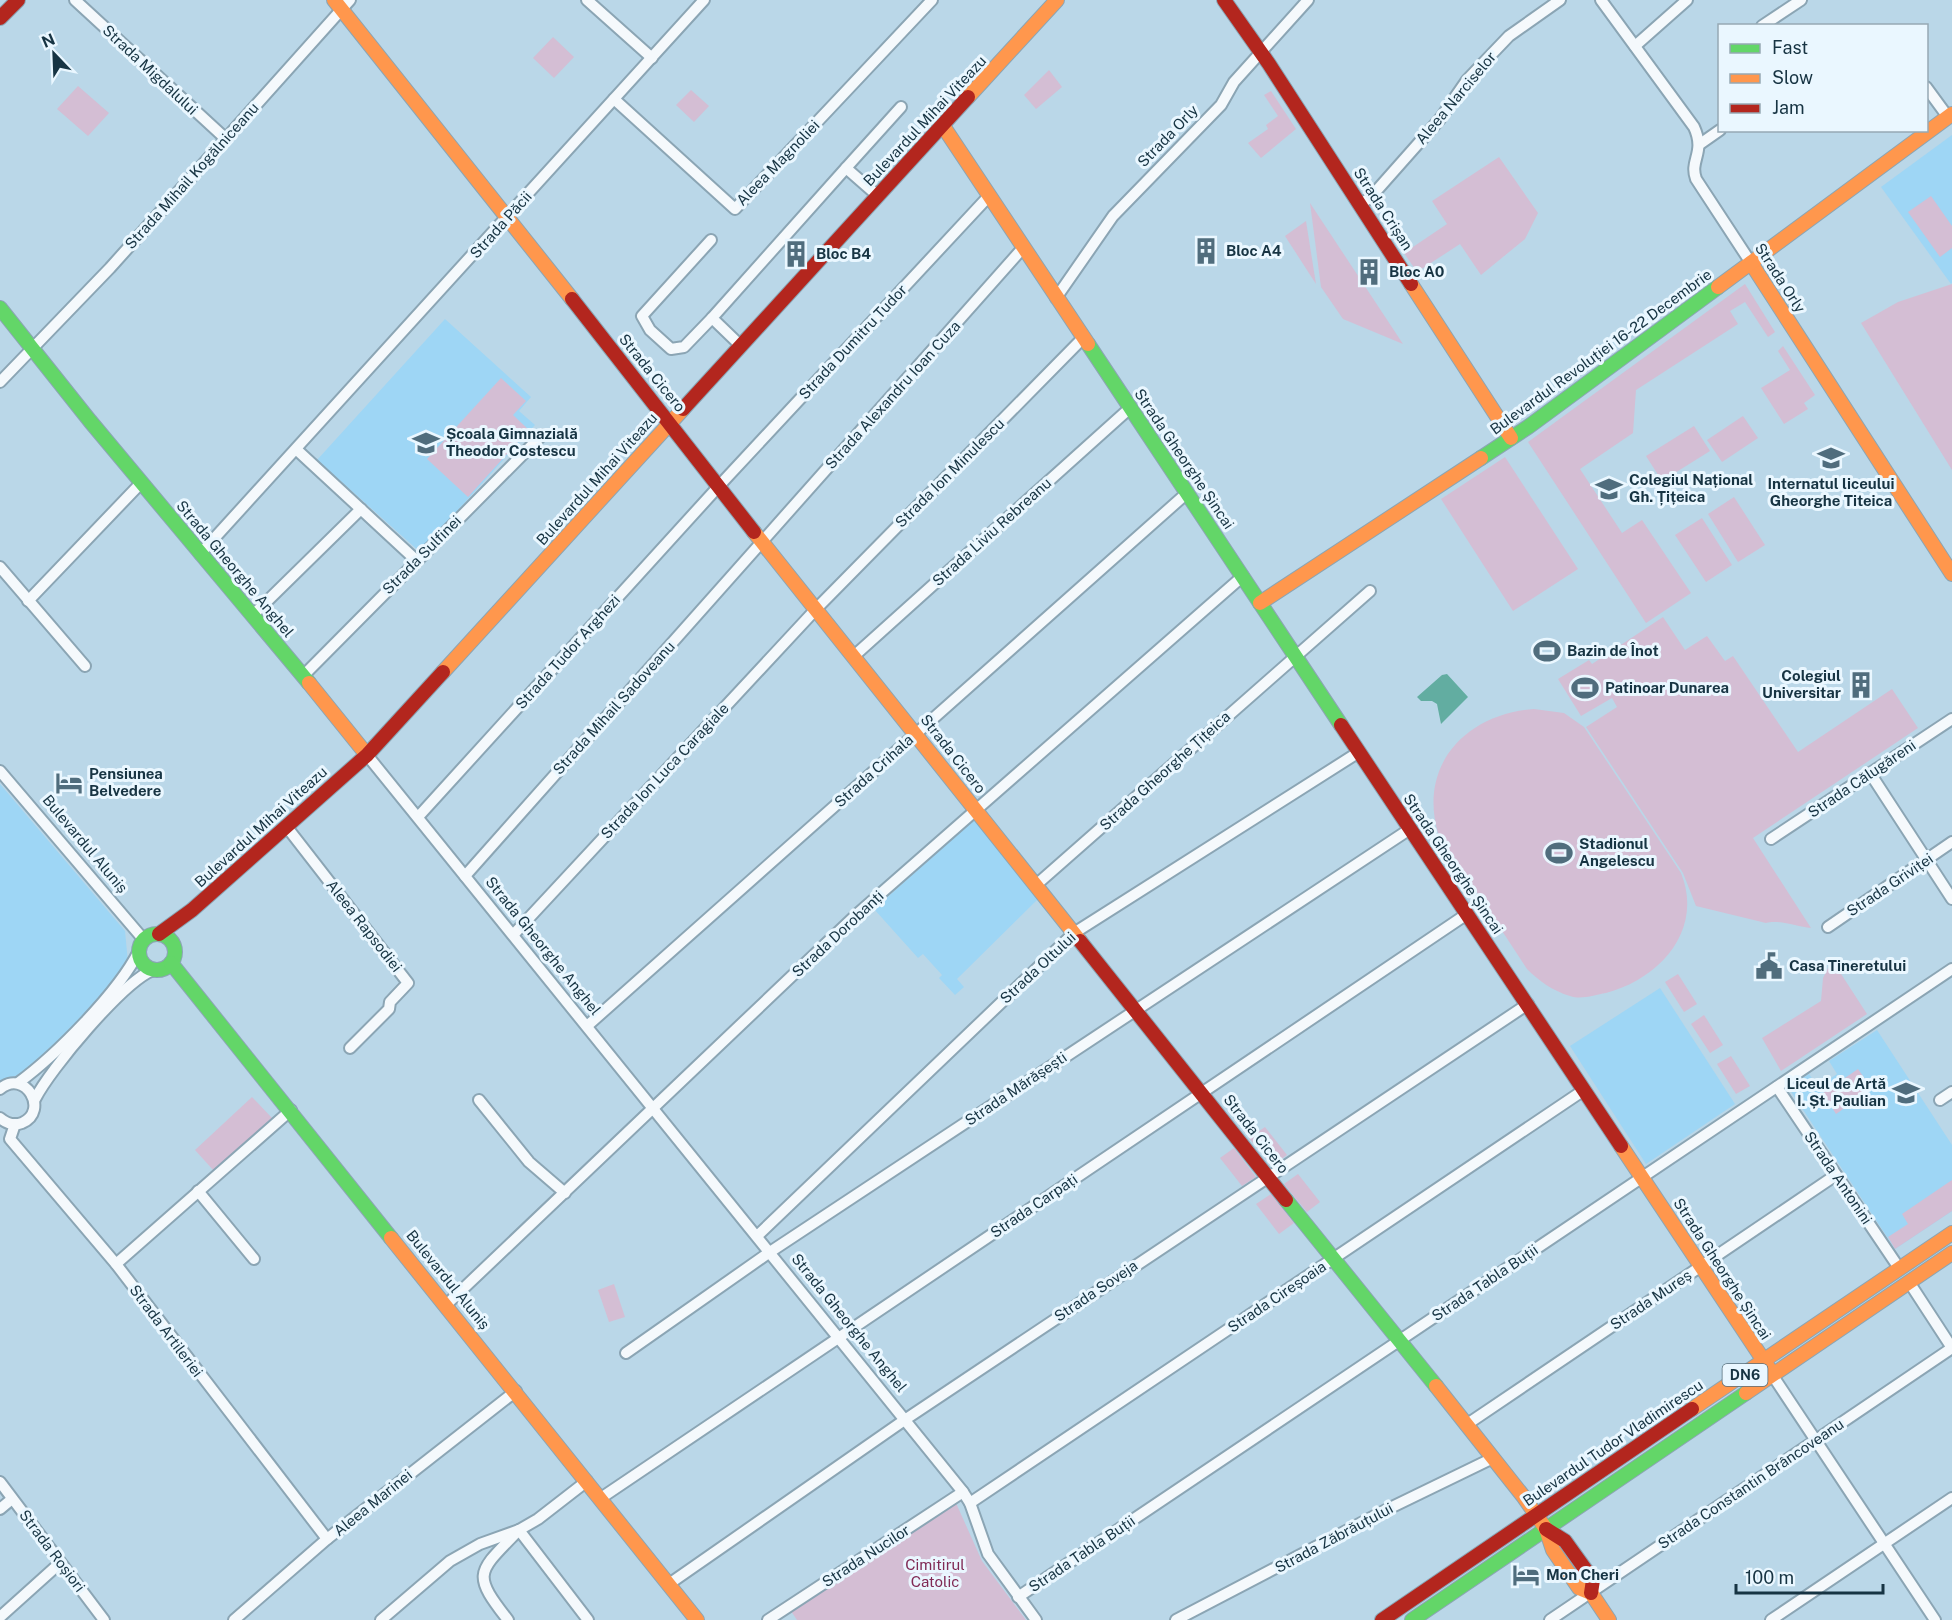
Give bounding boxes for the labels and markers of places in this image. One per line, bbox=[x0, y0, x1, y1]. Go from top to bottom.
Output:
building icon: Bloc A4 bbox=[1191, 236, 1221, 266]
building icon: Bloc B4 bbox=[781, 239, 811, 269]
place label: Bloc A4 bbox=[1226, 242, 1282, 259]
place label: Bloc B4 bbox=[816, 245, 871, 262]
building icon: Bloc A0 bbox=[1354, 257, 1384, 287]
place label: Bloc A0 bbox=[1389, 263, 1445, 280]
place label: Școala Gimnazială Theodor Costescu bbox=[446, 425, 578, 459]
school or university icon: Școala Gimnazială Theodor Costescu bbox=[411, 428, 441, 458]
school or university icon: Internatul liceului Gheorghe Titeica bbox=[1816, 443, 1846, 473]
place label: Colegiul Național Gh. Țițeica bbox=[1629, 471, 1753, 506]
school or university icon: Colegiul Național Gh. Țițeica bbox=[1594, 474, 1624, 504]
place label: Internatul liceului Gheorghe Titeica bbox=[1768, 475, 1895, 509]
sports icon: Bazin de Înot bbox=[1532, 636, 1562, 666]
place label: Bazin de Înot bbox=[1567, 642, 1659, 659]
place label: Colegiul Universitar bbox=[1762, 667, 1841, 701]
building icon: Colegiul Universitar bbox=[1846, 670, 1876, 700]
sports icon: Patinoar Dunarea bbox=[1570, 673, 1600, 703]
place label: Patinoar Dunarea bbox=[1605, 679, 1729, 696]
place label: Pensiunea Belvedere bbox=[89, 765, 163, 799]
hotel icon: Pensiunea Belvedere bbox=[54, 768, 84, 798]
place label: Stadionul Angelescu bbox=[1579, 835, 1655, 869]
sports icon: Stadionul Angelescu bbox=[1544, 838, 1574, 868]
public building icon: Casa Tineretului bbox=[1754, 951, 1784, 981]
place label: Casa Tineretului bbox=[1789, 957, 1906, 974]
place label: Liceul de Artă I. Șt. Paulian bbox=[1787, 1075, 1886, 1109]
school or university icon: Liceul de Artă I. Șt. Paulian bbox=[1891, 1078, 1921, 1108]
hotel icon: Mon Cheri bbox=[1511, 1560, 1541, 1590]
place label: Mon Cheri bbox=[1546, 1566, 1619, 1583]

